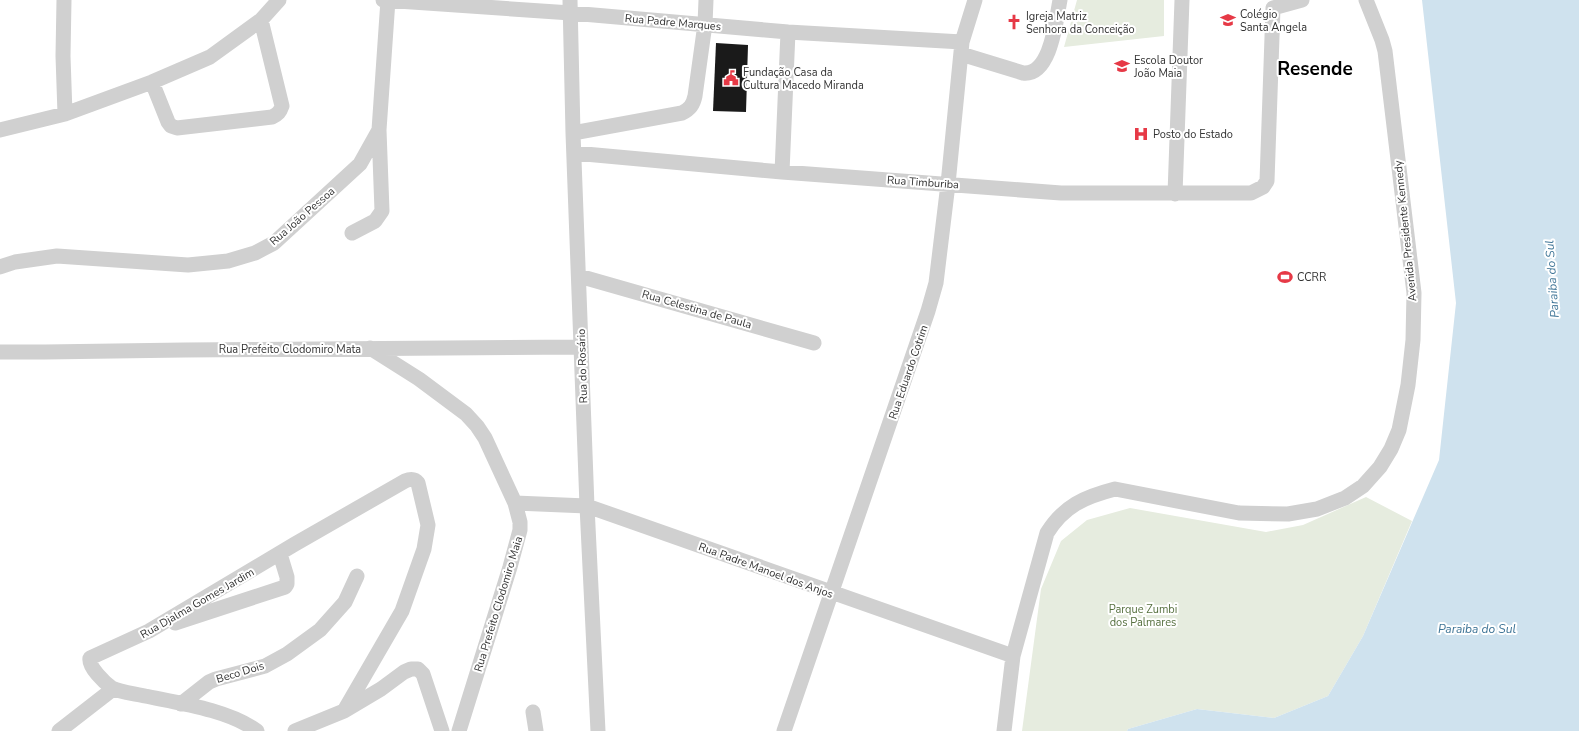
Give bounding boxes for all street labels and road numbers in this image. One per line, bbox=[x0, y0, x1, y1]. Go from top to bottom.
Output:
street label: Rua Padre Marques bbox=[624, 11, 722, 34]
street label: Avenida Presidente Kennedy bbox=[1391, 159, 1420, 302]
street label: Rua Timburiba bbox=[886, 173, 960, 193]
street label: Rua João Pessoa bbox=[267, 184, 338, 249]
street label: Rua Celestina de Paula bbox=[640, 287, 754, 332]
street label: Rua Eduardo Cotrim bbox=[885, 323, 932, 421]
street label: Rua do Rosário bbox=[574, 328, 591, 404]
street label: Rua Prefeito Clodomiro Mata bbox=[219, 342, 361, 357]
street label: Rua Prefeito Clodomiro Maia bbox=[471, 534, 526, 674]
street label: Rua Padre Manoel dos Anjos bbox=[696, 539, 835, 602]
street label: Rua Djalma Gomes Jardim bbox=[138, 565, 257, 642]
street label: Beco Dois bbox=[214, 658, 266, 687]

